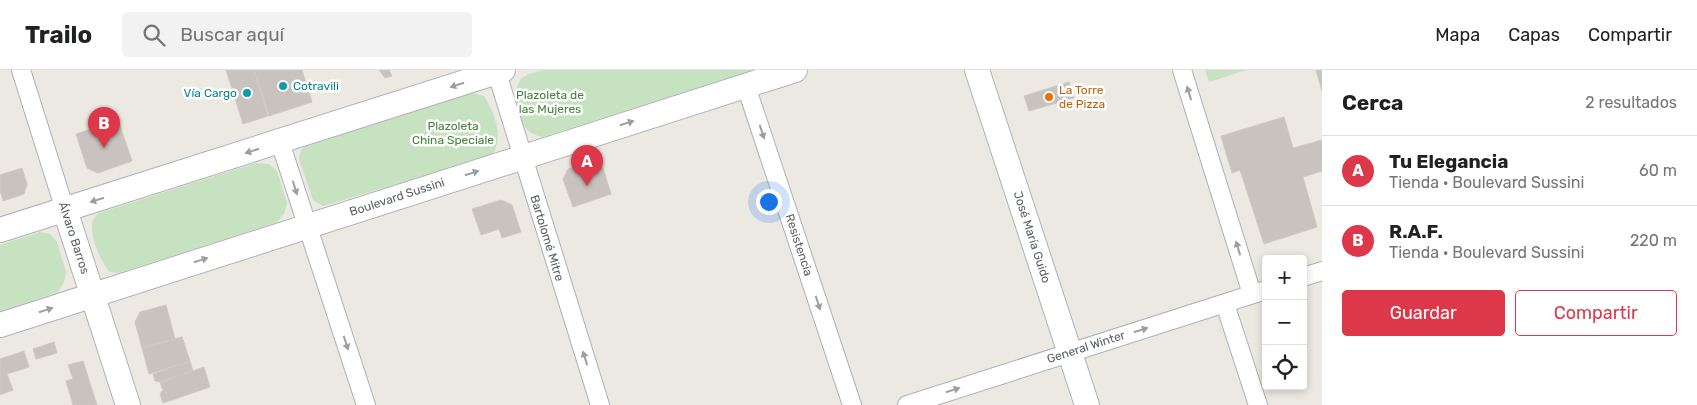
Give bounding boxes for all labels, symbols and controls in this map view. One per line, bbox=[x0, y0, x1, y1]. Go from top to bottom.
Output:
search box bbox=[122, 12, 472, 57]
text: Trailo bbox=[25, 21, 92, 49]
icon: search bbox=[140, 21, 168, 49]
text: Buscar aquí bbox=[180, 23, 284, 46]
text: Mapa bbox=[1435, 24, 1480, 46]
text: Capas bbox=[1508, 24, 1560, 46]
text: Compartir bbox=[1588, 24, 1672, 46]
place label: Cotravili bbox=[293, 79, 339, 93]
marker: Cotravili bbox=[277, 80, 289, 92]
one-way arrow bbox=[449, 82, 464, 89]
place label: La Torre de Pizza bbox=[1059, 83, 1105, 111]
one-way arrow bbox=[1185, 85, 1192, 100]
place label: Vía Cargo bbox=[184, 86, 237, 100]
marker: Vía Cargo bbox=[241, 87, 253, 99]
park label: Plazoleta de las Mujeres bbox=[516, 88, 584, 116]
text: Cerca bbox=[1342, 90, 1403, 115]
marker: La Torre de Pizza bbox=[1043, 91, 1055, 103]
text: 2 resultados bbox=[1585, 93, 1677, 112]
pin: B bbox=[88, 107, 120, 148]
park label: Plazoleta China Speciale bbox=[412, 119, 494, 147]
one-way arrow bbox=[620, 119, 635, 127]
one-way arrow bbox=[758, 125, 766, 140]
pin: A bbox=[571, 145, 603, 186]
one-way arrow bbox=[244, 147, 259, 155]
text: Tu Elegancia bbox=[1389, 150, 1508, 173]
text: A bbox=[1352, 161, 1364, 180]
text: 60 m bbox=[1639, 161, 1677, 180]
one-way arrow bbox=[465, 169, 480, 176]
text: Tienda · Boulevard Sussini bbox=[1389, 173, 1584, 192]
street label: Boulevard Sussini bbox=[348, 175, 446, 219]
one-way arrow bbox=[292, 181, 300, 196]
your location bbox=[756, 189, 782, 215]
street label: José María Guido bbox=[1011, 189, 1053, 285]
street label: Bartolomé Mitre bbox=[527, 193, 567, 283]
one-way arrow bbox=[89, 196, 104, 204]
street label: Álvaro Barros bbox=[56, 200, 92, 276]
street label: Resistencia bbox=[782, 212, 816, 278]
text: R.A.F. bbox=[1389, 220, 1443, 243]
text: B bbox=[1352, 231, 1364, 250]
text: 220 m bbox=[1630, 231, 1677, 250]
one-way arrow bbox=[1233, 240, 1241, 255]
text: Tienda · Boulevard Sussini bbox=[1389, 243, 1584, 262]
map controls bbox=[1262, 255, 1307, 390]
button: + bbox=[1262, 255, 1307, 300]
one-way arrow bbox=[194, 256, 209, 264]
button: Guardar bbox=[1342, 290, 1505, 336]
button: Compartir bbox=[1515, 290, 1677, 336]
one-way arrow bbox=[814, 296, 822, 311]
button: − bbox=[1262, 300, 1307, 345]
one-way arrow bbox=[39, 305, 54, 313]
one-way arrow bbox=[1134, 325, 1149, 333]
street label: General Winter bbox=[1045, 328, 1127, 366]
one-way arrow bbox=[342, 335, 350, 350]
button: locate bbox=[1262, 345, 1307, 390]
one-way arrow bbox=[581, 351, 589, 366]
one-way arrow bbox=[946, 386, 961, 394]

